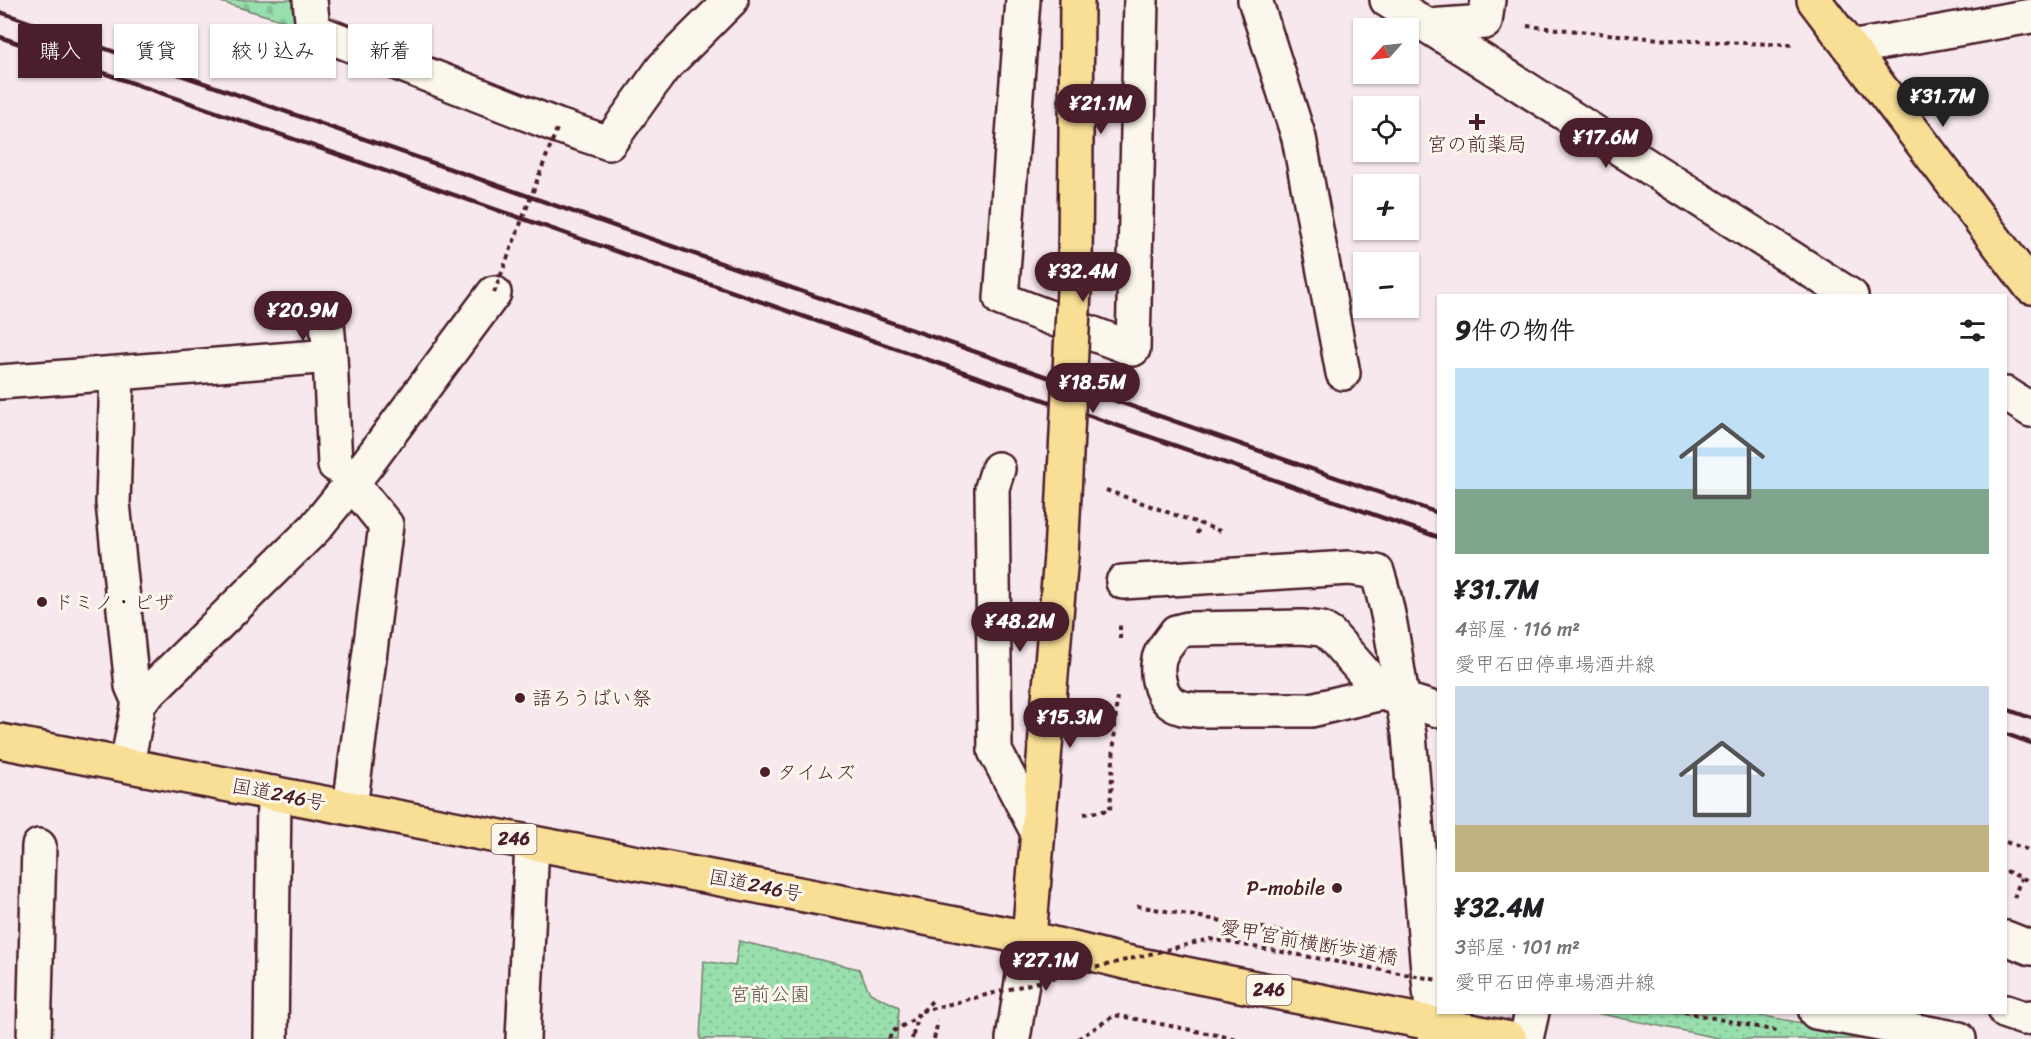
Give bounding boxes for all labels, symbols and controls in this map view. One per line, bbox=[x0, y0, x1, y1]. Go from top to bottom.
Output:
north arrow bbox=[1353, 18, 1419, 84]
map controls bbox=[1353, 18, 1419, 318]
chip: 購入 bbox=[18, 24, 102, 78]
chip: 賃貸 bbox=[114, 24, 198, 78]
chip: 絞り込み bbox=[210, 24, 336, 78]
chip: 新着 bbox=[348, 24, 432, 78]
pin: ¥31.7M bbox=[1894, 77, 1992, 128]
text: ¥31.7M bbox=[1911, 79, 1975, 114]
pin: ¥21.1M bbox=[1052, 84, 1150, 135]
text: ¥21.1M bbox=[1070, 86, 1132, 121]
button: locate bbox=[1353, 96, 1419, 162]
marker: 宮の前薬局 bbox=[1470, 115, 1484, 129]
pin: ¥17.6M bbox=[1557, 118, 1655, 169]
text: ¥17.6M bbox=[1574, 120, 1638, 155]
place label: 宮の前薬局 bbox=[1427, 127, 1527, 162]
button: + bbox=[1353, 174, 1419, 240]
pin: ¥32.4M bbox=[1034, 252, 1132, 303]
button: − bbox=[1353, 252, 1419, 318]
text: ¥32.4M bbox=[1049, 254, 1117, 289]
pin: ¥20.9M bbox=[254, 291, 352, 342]
text: ¥20.9M bbox=[268, 293, 338, 328]
text: 9件の物件 bbox=[1455, 307, 1575, 353]
icon: filters bbox=[1956, 314, 1989, 347]
pin: ¥18.5M bbox=[1044, 363, 1142, 414]
text: ¥18.5M bbox=[1060, 365, 1126, 400]
icon: home bbox=[1668, 407, 1776, 515]
text: ¥31.7M bbox=[1455, 566, 1539, 612]
place label: ドミノ・ピザ bbox=[54, 585, 174, 620]
marker: ドミノ・ピザ bbox=[35, 595, 49, 609]
pin: ¥48.2M bbox=[971, 602, 1069, 653]
text: ¥48.2M bbox=[985, 604, 1055, 639]
text: 4部屋 · 116 m² bbox=[1455, 612, 1580, 647]
text: 愛甲石田停車場酒井線 bbox=[1455, 647, 1655, 682]
place label: 語ろうばい祭 bbox=[532, 681, 652, 716]
marker: 語ろうばい祭 bbox=[513, 691, 527, 705]
pin: ¥15.3M bbox=[1021, 698, 1119, 749]
text: ¥15.3M bbox=[1037, 700, 1103, 735]
icon: home bbox=[1668, 725, 1776, 833]
place label: タイムズ bbox=[777, 755, 855, 790]
marker: タイムズ bbox=[758, 765, 772, 779]
street label: 国道246号 bbox=[229, 768, 329, 821]
road number: 246 bbox=[492, 824, 536, 854]
street label: 国道246号 bbox=[706, 859, 806, 912]
place label: P-mobile bbox=[1247, 871, 1325, 906]
marker: P-mobile bbox=[1330, 881, 1344, 895]
text: ¥32.4M bbox=[1455, 884, 1544, 930]
street label: 愛甲宮前横断歩道橋 bbox=[1217, 910, 1401, 975]
text: 3部屋 · 101 m² bbox=[1455, 930, 1580, 965]
pin: ¥27.1M bbox=[997, 941, 1095, 992]
text: ¥27.1M bbox=[1014, 943, 1079, 978]
text: 愛甲石田停車場酒井線 bbox=[1455, 965, 1655, 1000]
road number: 246 bbox=[1246, 975, 1292, 1005]
park label: 宮前公園 bbox=[730, 977, 810, 1012]

